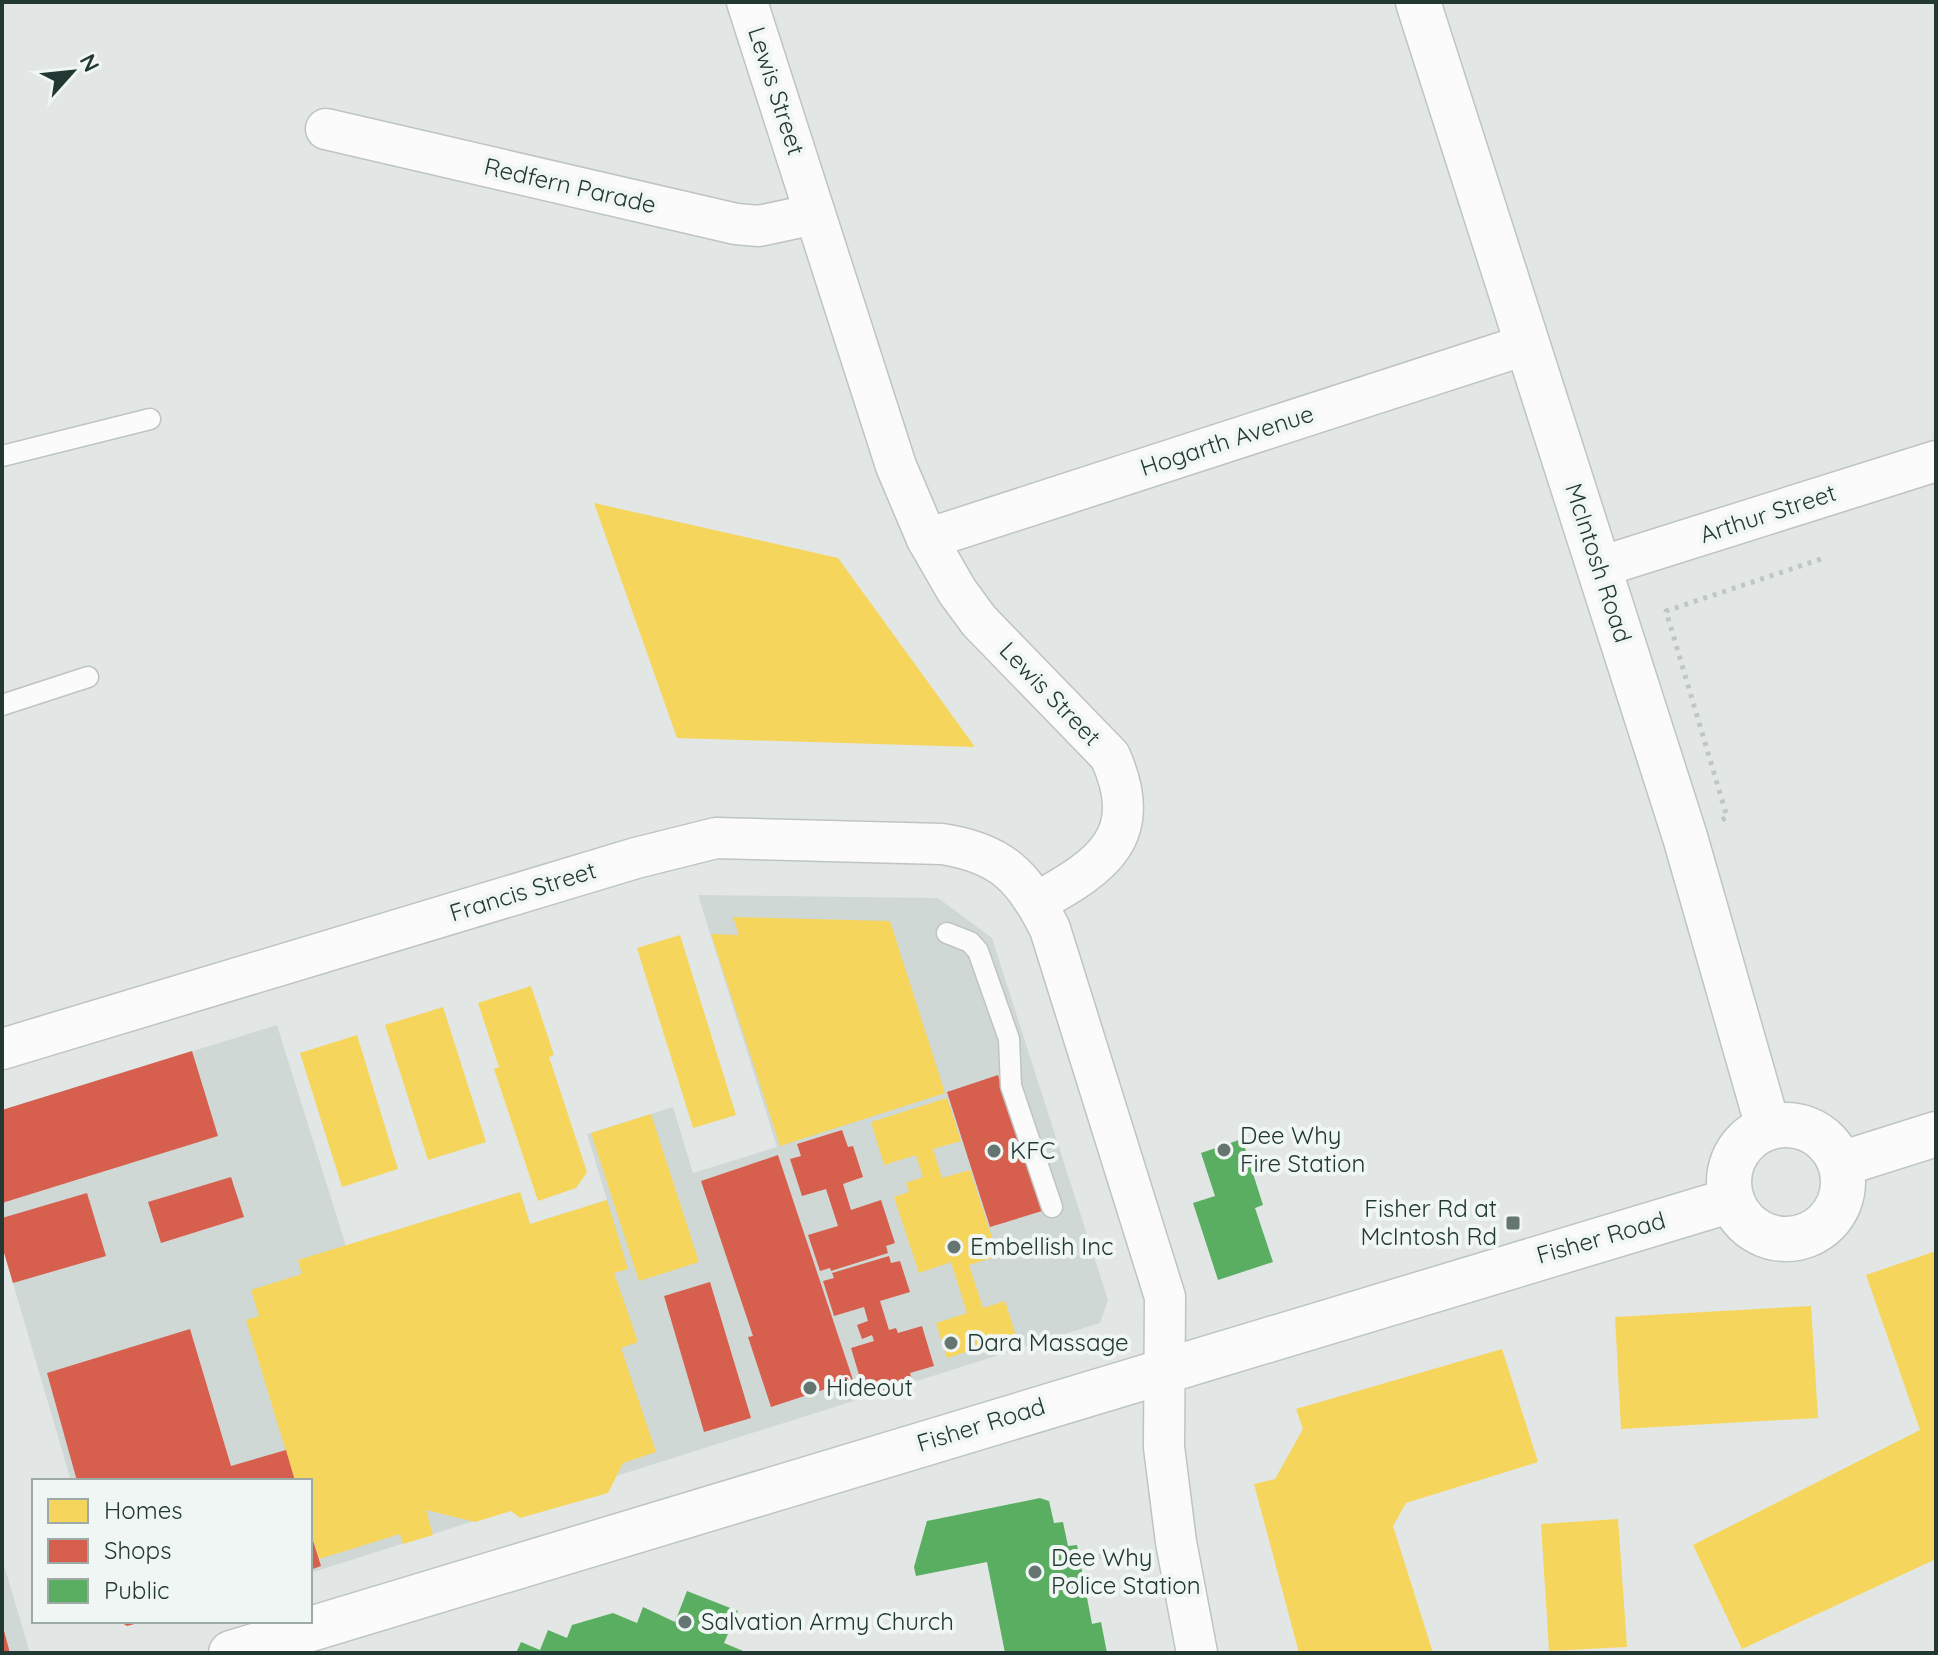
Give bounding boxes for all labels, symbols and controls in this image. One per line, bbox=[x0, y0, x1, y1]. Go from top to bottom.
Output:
street label: Lewis Street bbox=[742, 23, 812, 159]
north arrow bbox=[32, 32, 112, 112]
text: N bbox=[74, 49, 106, 76]
street label: Redfern Parade bbox=[481, 151, 659, 219]
street label: Hogarth Avenue bbox=[1136, 398, 1317, 482]
street label: Arthur Street bbox=[1696, 477, 1840, 549]
street label: McIntosh Road bbox=[1559, 479, 1639, 646]
street label: Lewis Street bbox=[994, 635, 1108, 752]
street label: Francis Street bbox=[446, 855, 600, 928]
place label: Dee Why Fire Station bbox=[1240, 1120, 1365, 1178]
place label: KFC bbox=[1010, 1135, 1055, 1165]
marker: Dee Why Fire Station bbox=[1215, 1141, 1233, 1159]
marker: KFC bbox=[985, 1142, 1003, 1160]
place label: Fisher Rd at McIntosh Rd bbox=[1360, 1193, 1497, 1251]
street label: Fisher Road bbox=[1533, 1204, 1669, 1270]
marker: Fisher Rd at McIntosh Rd bbox=[1504, 1214, 1522, 1232]
place label: Embellish Inc bbox=[970, 1231, 1114, 1261]
marker: Embellish Inc bbox=[945, 1238, 963, 1256]
place label: Dara Massage bbox=[967, 1327, 1129, 1357]
marker: Dara Massage bbox=[942, 1334, 960, 1352]
place label: Hideout bbox=[826, 1372, 913, 1402]
marker: Hideout bbox=[801, 1379, 819, 1397]
street label: Fisher Road bbox=[913, 1390, 1048, 1458]
legend bbox=[32, 1479, 312, 1623]
text: Homes bbox=[104, 1495, 182, 1525]
text: Shops bbox=[104, 1535, 171, 1565]
place label: Dee Why Police Station bbox=[1051, 1542, 1201, 1600]
marker: Dee Why Police Station bbox=[1026, 1563, 1044, 1581]
text: Public bbox=[104, 1575, 169, 1605]
place label: Salvation Army Church bbox=[701, 1606, 954, 1636]
marker: Salvation Army Church bbox=[676, 1613, 694, 1631]

